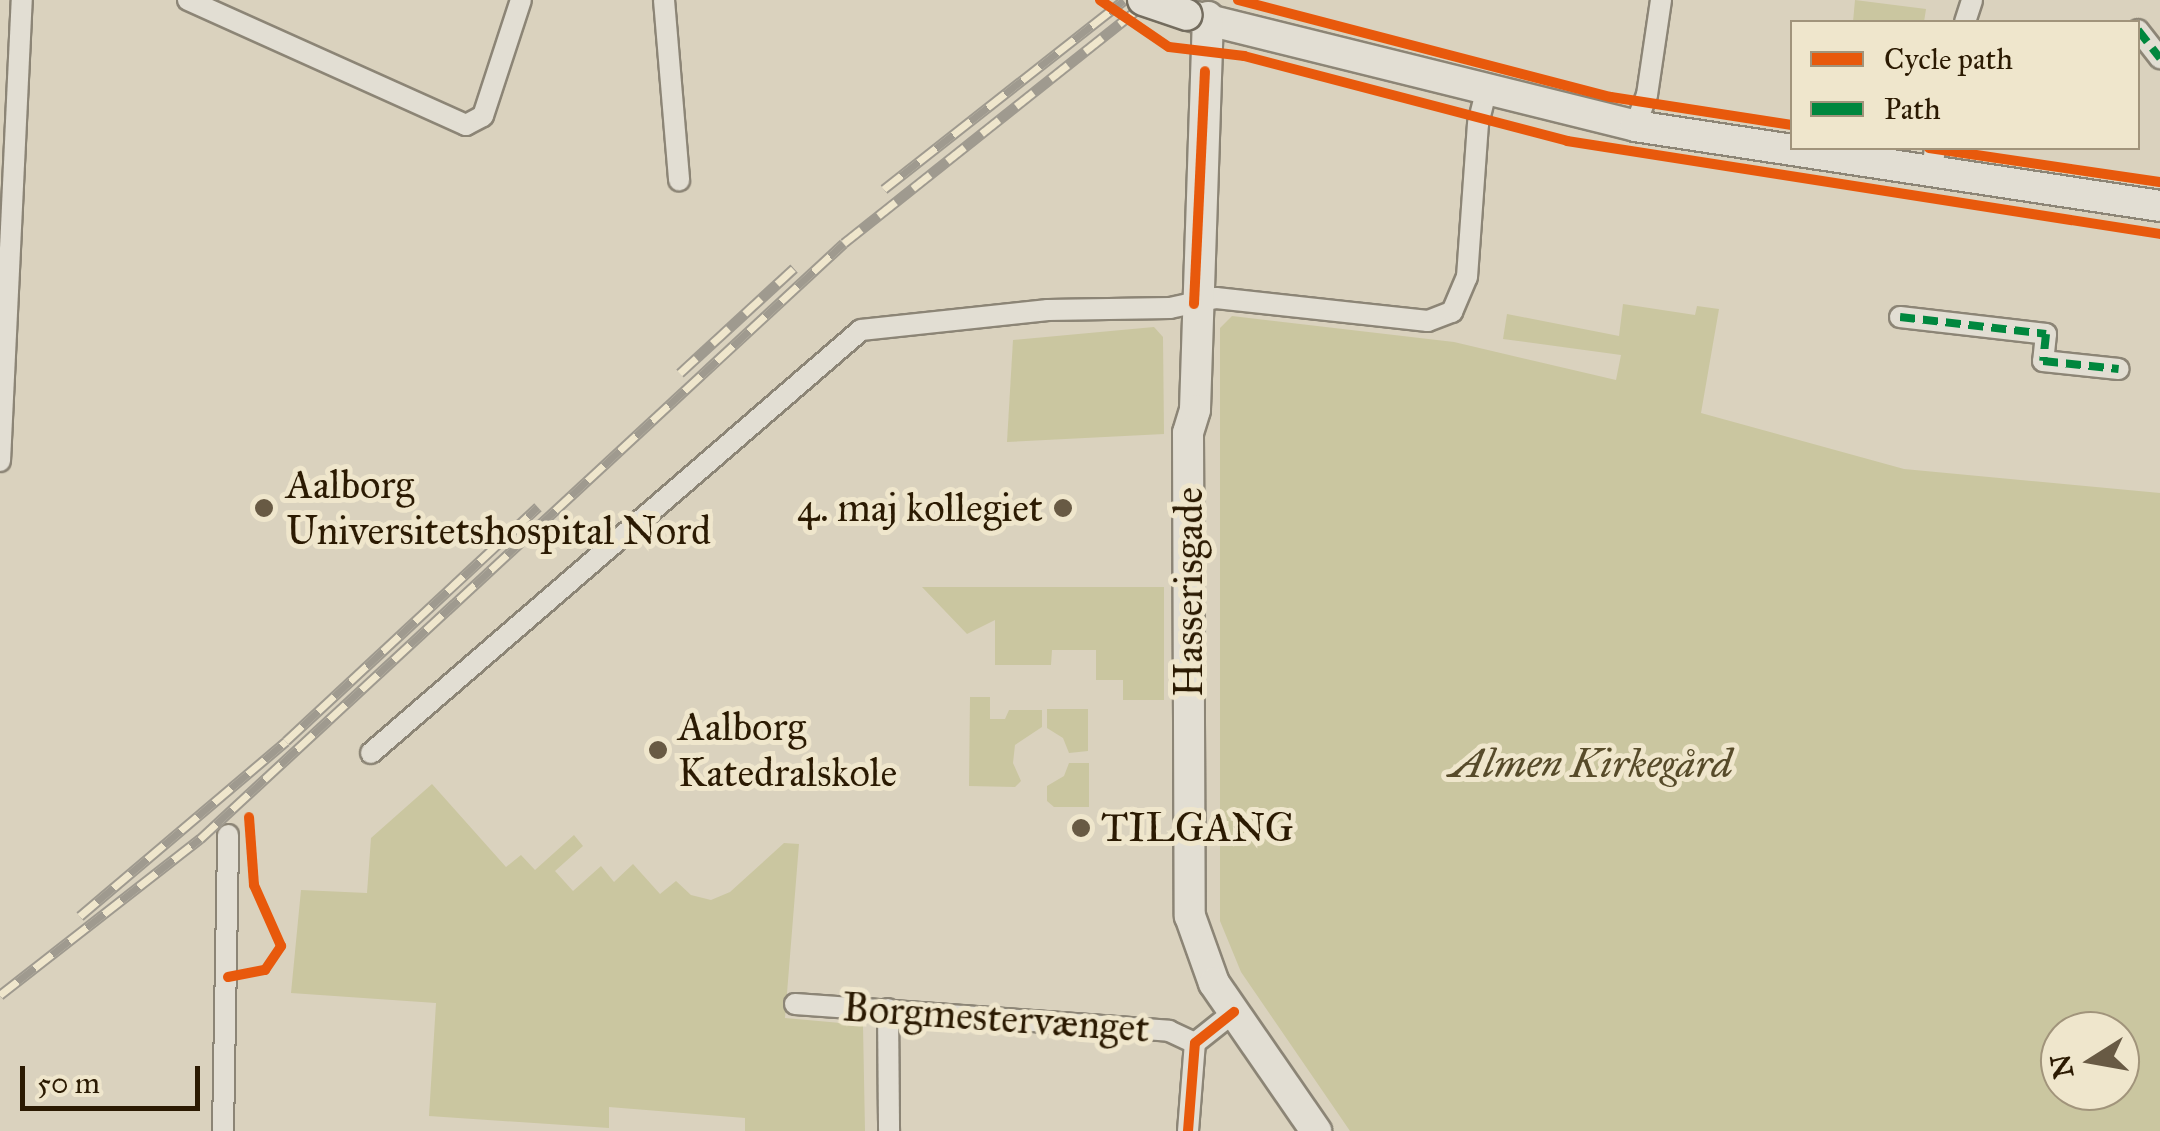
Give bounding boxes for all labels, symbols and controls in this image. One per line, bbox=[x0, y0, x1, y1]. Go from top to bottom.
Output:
legend bbox=[1790, 20, 2140, 150]
text: Cycle path bbox=[1884, 41, 2013, 77]
text: Path bbox=[1884, 91, 1941, 127]
place label: Aalborg Universitetshospital Nord bbox=[286, 461, 711, 555]
place label: 4. maj kollegiet bbox=[797, 484, 1043, 532]
street label: Hasserisgade bbox=[1165, 487, 1213, 697]
marker: Aalborg Universitetshospital Nord bbox=[251, 495, 277, 521]
marker: 4. maj kollegiet bbox=[1052, 497, 1074, 519]
place label: Aalborg Katedralskole bbox=[678, 703, 897, 797]
marker: Aalborg Katedralskole bbox=[647, 739, 669, 761]
park label: Almen Kirkegård bbox=[1450, 740, 1732, 788]
place label: TILGANG bbox=[1101, 804, 1294, 852]
marker: TILGANG bbox=[1070, 817, 1092, 839]
street label: Borgmestervænget bbox=[841, 983, 1151, 1053]
north arrow bbox=[2040, 1011, 2140, 1111]
scale bar bbox=[25, 1046, 205, 1108]
text: N bbox=[2043, 1051, 2081, 1081]
text: 50 m bbox=[37, 1065, 100, 1101]

